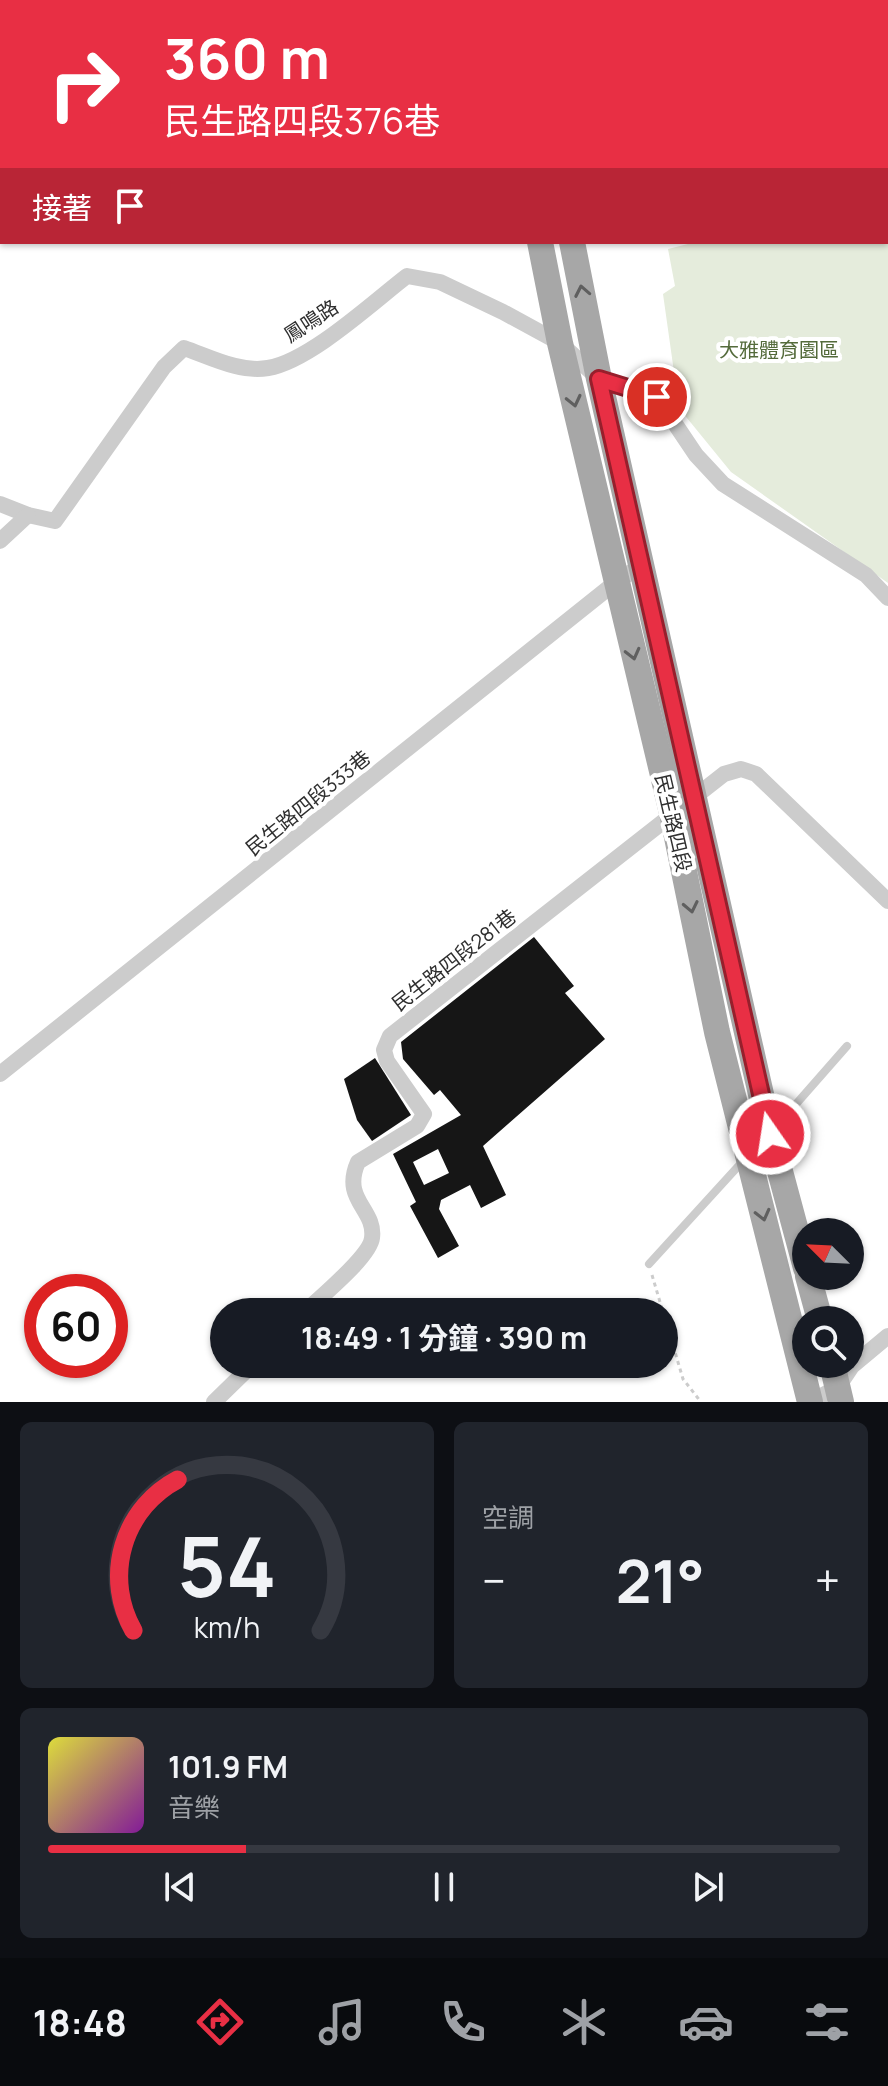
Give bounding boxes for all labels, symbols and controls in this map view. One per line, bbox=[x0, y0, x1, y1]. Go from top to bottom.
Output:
text: 360 m bbox=[164, 19, 330, 96]
icon: right bbox=[32, 32, 136, 136]
text: 民生路四段376巷 bbox=[164, 96, 440, 145]
icon: arrive bbox=[108, 184, 152, 228]
text: 接著 bbox=[32, 187, 92, 228]
one-way arrow bbox=[574, 285, 591, 299]
street label: 鳳鳴路 bbox=[278, 293, 343, 348]
park label: 大雅體育園區 bbox=[719, 336, 839, 363]
pin bbox=[623, 363, 691, 431]
icon: arrive bbox=[635, 375, 679, 419]
one-way arrow bbox=[564, 393, 581, 407]
one-way arrow bbox=[624, 646, 641, 660]
street label: 民生路四段333巷 bbox=[240, 744, 376, 861]
street label: 民生路四段 bbox=[649, 771, 698, 875]
one-way arrow bbox=[682, 900, 699, 913]
street label: 民生路四段281巷 bbox=[386, 903, 521, 1017]
position arrow bbox=[728, 1092, 812, 1176]
one-way arrow bbox=[753, 1207, 770, 1221]
north arrow bbox=[792, 1218, 864, 1290]
map controls bbox=[792, 1218, 864, 1378]
speed limit sign: 60 bbox=[24, 1274, 128, 1378]
button: search bbox=[792, 1306, 864, 1378]
text: 18:49 · 1 分鐘 · 390 m bbox=[301, 1317, 587, 1358]
text: 空調 bbox=[482, 1499, 534, 1535]
text: 54 bbox=[177, 1508, 277, 1622]
text: 21° bbox=[616, 1539, 705, 1621]
text: − bbox=[482, 1550, 506, 1610]
text: + bbox=[815, 1550, 840, 1610]
text: km/h bbox=[194, 1608, 260, 1647]
text: 101.9 FM bbox=[168, 1746, 288, 1787]
text: 音樂 bbox=[168, 1789, 220, 1825]
icon: previous bbox=[158, 1865, 202, 1909]
icon: pause bbox=[422, 1865, 466, 1909]
icon: next bbox=[686, 1865, 730, 1909]
icon: directions bbox=[192, 1994, 248, 2050]
icon: music bbox=[314, 1994, 370, 2050]
icon: phone bbox=[435, 1994, 491, 2050]
icon: climate bbox=[556, 1994, 612, 2050]
icon: car bbox=[678, 1994, 734, 2050]
icon: filters bbox=[799, 1994, 855, 2050]
text: 18:48 bbox=[33, 1998, 127, 2047]

